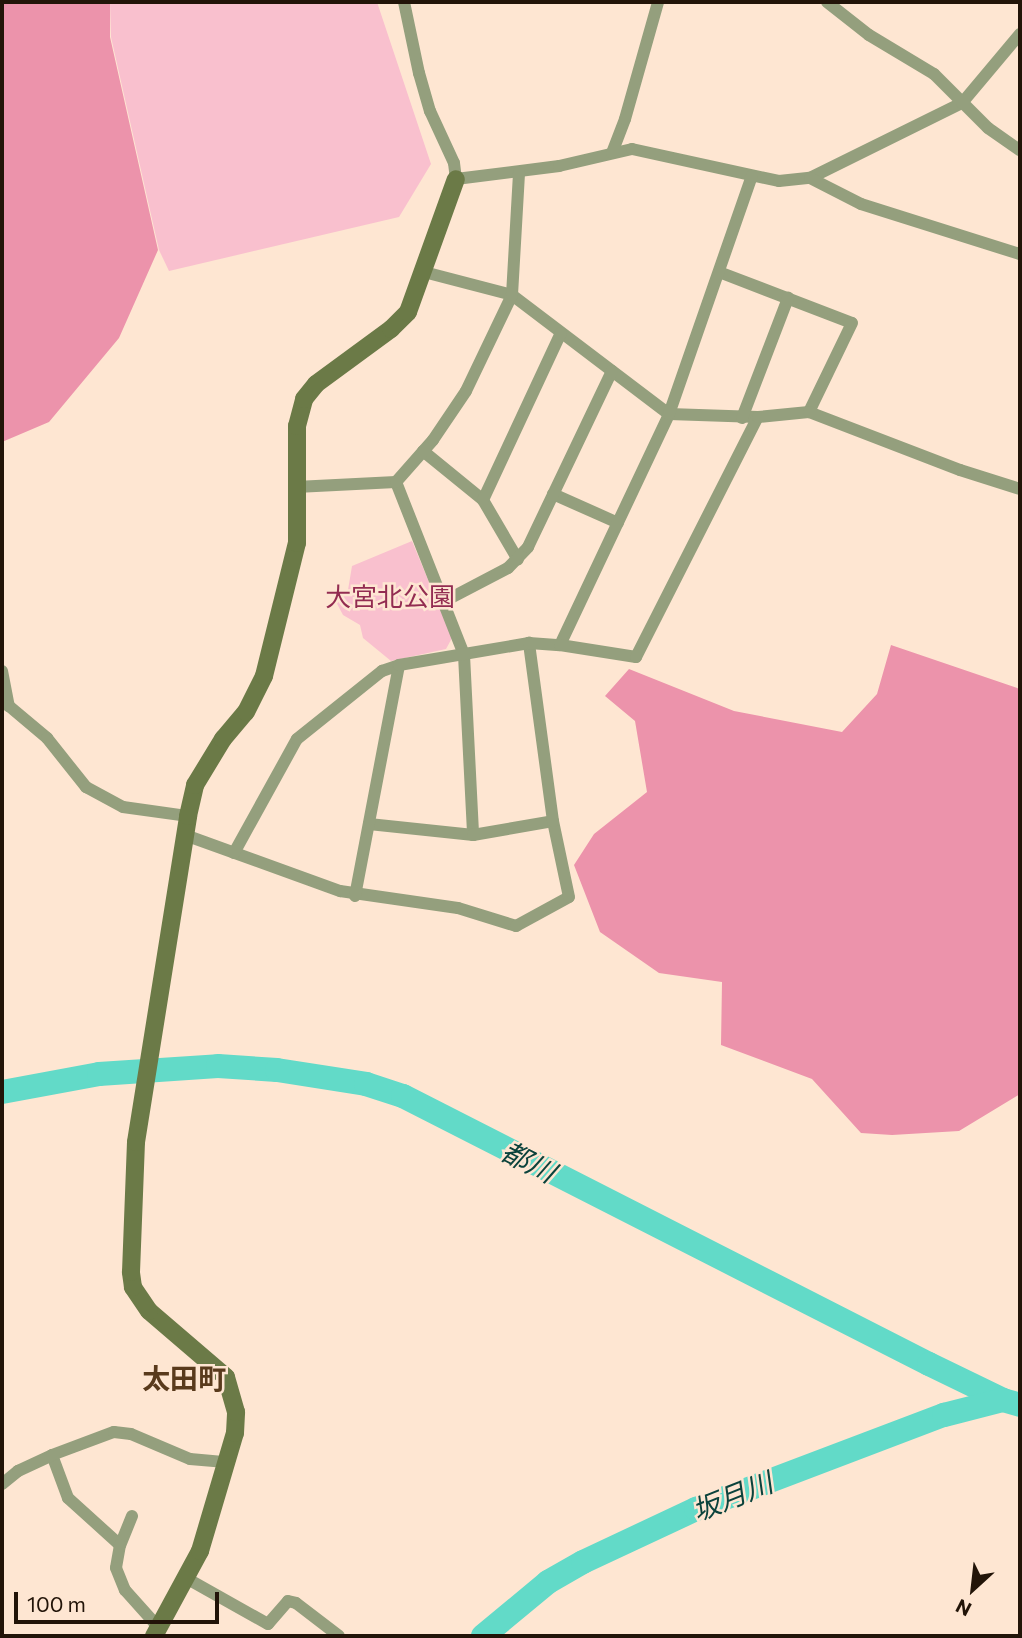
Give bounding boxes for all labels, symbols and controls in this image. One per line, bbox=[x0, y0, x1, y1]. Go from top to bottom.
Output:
park label: 大宮北公園 bbox=[325, 580, 455, 612]
water label: 都川 bbox=[496, 1133, 562, 1189]
district label: 太田町 bbox=[142, 1361, 226, 1395]
water label: 坂月川 bbox=[687, 1465, 777, 1527]
north arrow bbox=[938, 1554, 1008, 1624]
scale bar bbox=[18, 1578, 222, 1622]
text: 100 m bbox=[27, 1591, 86, 1616]
text: N bbox=[952, 1595, 975, 1622]

